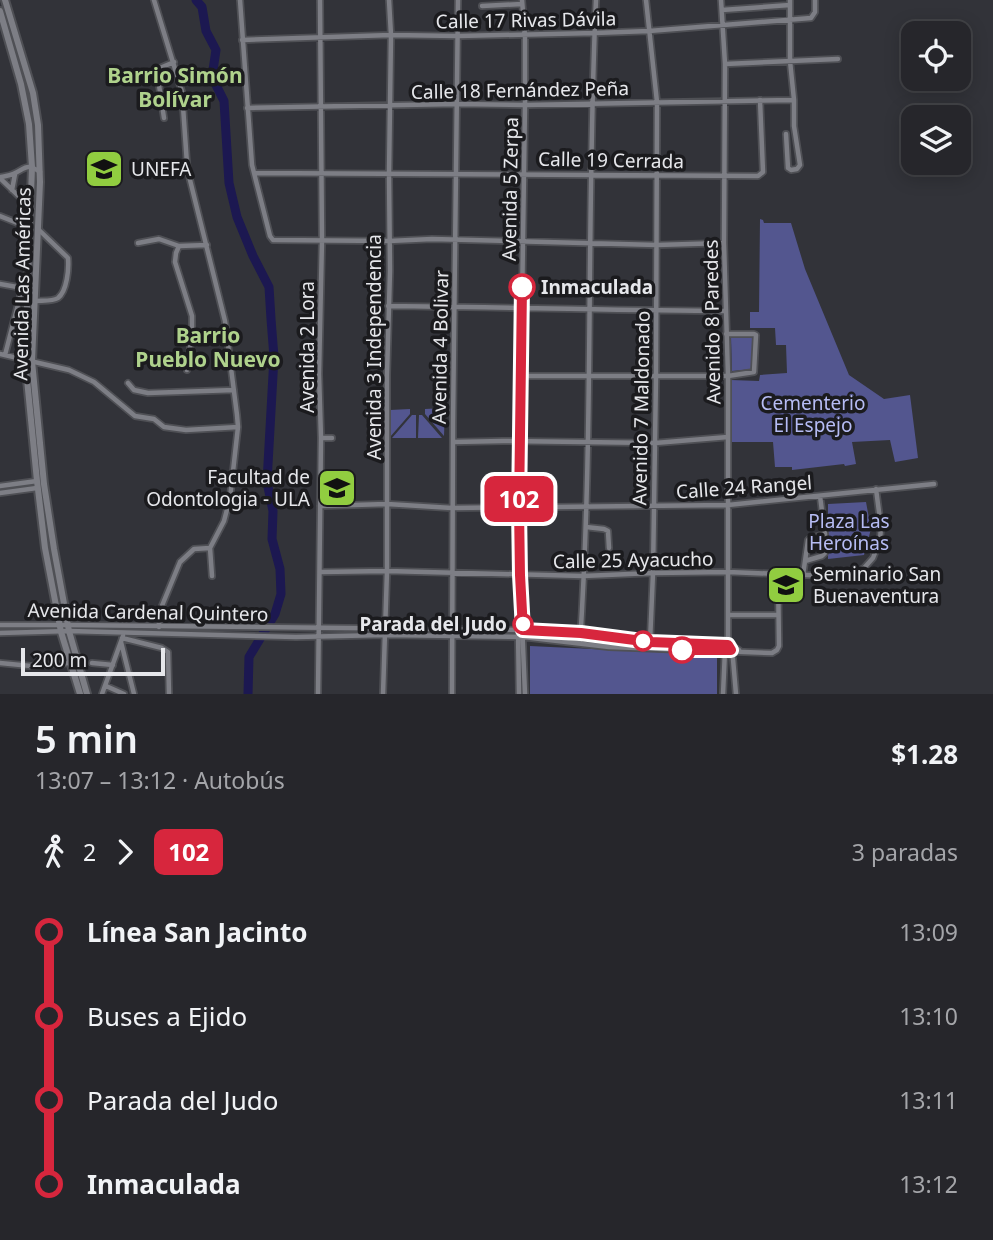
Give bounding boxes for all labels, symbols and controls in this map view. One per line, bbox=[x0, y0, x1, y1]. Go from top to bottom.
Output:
street label: Calle 17 Rivas Dávila bbox=[436, 5, 616, 35]
map controls bbox=[901, 21, 971, 175]
button: locate bbox=[901, 21, 971, 91]
district label: Barrio Simón Bolívar bbox=[107, 61, 243, 113]
street label: Calle 18 Fernández Peña bbox=[411, 75, 629, 105]
button: layers bbox=[901, 105, 971, 175]
street label: Avenida 5 Zerpa bbox=[496, 117, 524, 261]
street label: Calle 19 Cerrada bbox=[538, 146, 684, 174]
school or university icon: UNEFA bbox=[83, 148, 125, 190]
place label: UNEFA bbox=[131, 156, 192, 182]
street label: Avenida Las Américas bbox=[7, 187, 37, 381]
street label: Avenida 3 Independencia bbox=[361, 234, 387, 460]
street label: Avenido 8 Paredes bbox=[698, 239, 726, 405]
street label: Avenida 4 Bolivar bbox=[426, 270, 454, 424]
marker: Inmaculada bbox=[509, 274, 535, 300]
place label: Inmaculada bbox=[541, 274, 653, 300]
street label: Avenida 2 Lora bbox=[294, 281, 320, 413]
street label: Avenido 7 Maldonado bbox=[626, 310, 656, 506]
district label: Barrio Pueblo Nuevo bbox=[135, 321, 281, 373]
park label: Cementerio El Espejo bbox=[761, 390, 865, 438]
place label: Facultad de Odontologia - ULA bbox=[146, 464, 311, 512]
school or university icon: Facultad de Odontologia - ULA bbox=[316, 467, 358, 509]
street label: Calle 24 Rangel bbox=[675, 469, 813, 505]
line badge: 102 bbox=[479, 476, 559, 522]
text: 102 bbox=[498, 482, 540, 515]
park label: Plaza Las Heroínas bbox=[808, 508, 890, 556]
street label: Calle 25 Ayacucho bbox=[553, 546, 713, 574]
place label: Seminario San Buenaventura bbox=[813, 561, 941, 609]
school or university icon: Seminario San Buenaventura bbox=[765, 564, 807, 606]
street label: Avenida Cardenal Quintero bbox=[27, 597, 269, 627]
place label: Parada del Judo bbox=[360, 611, 507, 637]
marker: Parada del Judo bbox=[513, 614, 533, 634]
unlabelled marker bbox=[633, 631, 653, 651]
unlabelled marker bbox=[669, 637, 695, 663]
scale bar bbox=[21, 645, 164, 677]
text: 200 m bbox=[32, 647, 87, 673]
text: 5 min bbox=[35, 712, 138, 764]
text: $1.28 bbox=[891, 736, 958, 772]
text: 13:07 – 13:12 · Autobús bbox=[35, 764, 285, 796]
icon: walk bbox=[35, 833, 73, 871]
icon: forward bbox=[106, 833, 144, 871]
text: 102 bbox=[168, 835, 209, 868]
text: 2 bbox=[83, 836, 96, 868]
text: 3 paradas bbox=[852, 836, 958, 868]
text: Línea San Jacinto bbox=[87, 914, 307, 950]
text: 13:09 bbox=[899, 916, 958, 948]
text: Buses a Ejido bbox=[87, 998, 247, 1034]
text: 13:10 bbox=[899, 1000, 958, 1032]
text: Parada del Judo bbox=[87, 1082, 278, 1118]
text: 13:11 bbox=[899, 1084, 958, 1116]
text: Inmaculada bbox=[87, 1166, 241, 1202]
text: 13:12 bbox=[899, 1168, 958, 1200]

